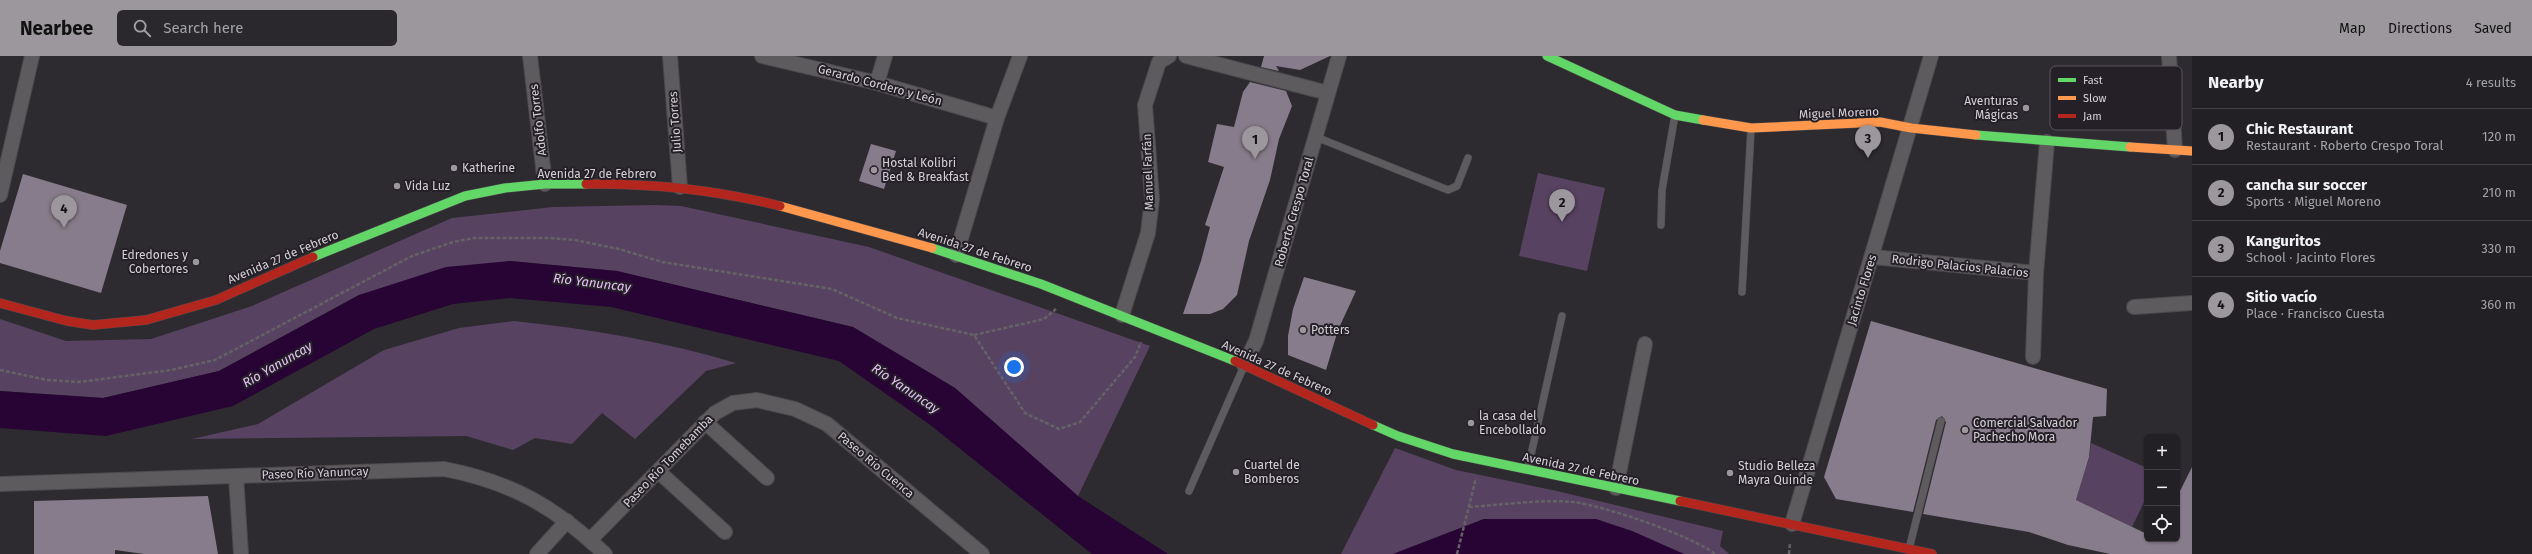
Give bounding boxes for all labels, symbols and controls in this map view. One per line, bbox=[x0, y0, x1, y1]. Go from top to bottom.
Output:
search box bbox=[117, 10, 397, 46]
text: Nearbee bbox=[20, 17, 93, 40]
icon: search bbox=[131, 17, 153, 39]
text: Search here bbox=[163, 19, 243, 37]
text: Map bbox=[2339, 20, 2366, 37]
text: Directions bbox=[2388, 20, 2452, 37]
text: Saved bbox=[2474, 20, 2512, 37]
street label: Gerardo Cordero y León bbox=[816, 62, 944, 108]
legend bbox=[2050, 66, 2182, 130]
text: Nearby bbox=[2208, 72, 2263, 93]
text: Fast bbox=[2083, 74, 2103, 87]
text: 4 results bbox=[2466, 75, 2516, 90]
street label: Adolfo Torres bbox=[527, 83, 549, 157]
street label: Julio Torres bbox=[666, 91, 684, 153]
text: Slow bbox=[2083, 92, 2107, 105]
place label: Aventuras Mágicas bbox=[1964, 94, 2018, 122]
marker: Aventuras Mágicas bbox=[2021, 103, 2031, 113]
street label: Miguel Moreno bbox=[1799, 105, 1879, 121]
text: Jam bbox=[2083, 110, 2102, 123]
text: Chic Restaurant bbox=[2246, 120, 2353, 138]
pin: 3 bbox=[1855, 125, 1881, 158]
pin: 1 bbox=[1242, 126, 1268, 159]
text: 1 bbox=[2218, 129, 2224, 144]
text: 120 m bbox=[2482, 129, 2516, 144]
street label: Manuel Farfán bbox=[1140, 133, 1156, 211]
text: Restaurant · Roberto Crespo Toral bbox=[2246, 138, 2443, 153]
street label: Roberto Crespo Toral bbox=[1272, 155, 1317, 269]
place label: Hostal Kolibri Bed & Breakfast bbox=[882, 156, 970, 184]
place label: Katherine bbox=[462, 161, 515, 175]
marker: Katherine bbox=[449, 163, 459, 173]
marker: Hostal Kolibri Bed & Breakfast bbox=[869, 165, 879, 175]
street label: Avenida 27 de Febrero bbox=[537, 167, 657, 181]
text: cancha sur soccer bbox=[2246, 176, 2367, 194]
place label: Vida Luz bbox=[405, 179, 450, 193]
marker: Vida Luz bbox=[392, 181, 402, 191]
text: 2 bbox=[2218, 185, 2224, 200]
text: 210 m bbox=[2482, 185, 2516, 200]
pin: 2 bbox=[1549, 189, 1575, 222]
text: Sports · Miguel Moreno bbox=[2246, 194, 2381, 209]
pin: 4 bbox=[51, 195, 77, 228]
street label: Avenida 27 de Febrero bbox=[916, 225, 1034, 275]
street label: Avenida 27 de Febrero bbox=[225, 227, 341, 287]
text: Kanguritos bbox=[2246, 232, 2321, 250]
text: 3 bbox=[2218, 241, 2224, 256]
text: 330 m bbox=[2481, 241, 2516, 256]
place label: Edredones y Cobertores bbox=[121, 248, 188, 276]
text: School · Jacinto Flores bbox=[2246, 250, 2375, 265]
street label: Rodrigo Palacios Palacios bbox=[1891, 252, 2030, 280]
street label: Jacinto Flores bbox=[1845, 253, 1880, 327]
marker: Edredones y Cobertores bbox=[191, 257, 201, 267]
water label: Río Yanuncay bbox=[552, 270, 632, 295]
text: Sitio vacío bbox=[2246, 288, 2317, 306]
text: 4 bbox=[2217, 297, 2225, 312]
text: 360 m bbox=[2481, 297, 2516, 312]
text: Place · Francisco Cuesta bbox=[2246, 306, 2385, 321]
place label: Potters bbox=[1311, 323, 1350, 337]
marker: Potters bbox=[1298, 325, 1308, 335]
street label: Avenida 27 de Febrero bbox=[1220, 337, 1334, 399]
water label: Río Yanuncay bbox=[240, 338, 315, 390]
your location bbox=[1004, 357, 1024, 377]
water label: Río Yanuncay bbox=[869, 360, 943, 417]
place label: la casa del Encebollado bbox=[1479, 409, 1546, 437]
street label: Paseo Río Tomebamba bbox=[620, 412, 716, 510]
place label: Comercial Salvador Pachecho Mora bbox=[1973, 416, 2078, 444]
marker: la casa del Encebollado bbox=[1466, 418, 1476, 428]
marker: Comercial Salvador Pachecho Mora bbox=[1960, 425, 1970, 435]
street label: Paseo Río Cuenca bbox=[835, 429, 917, 501]
map controls bbox=[2144, 434, 2180, 542]
button: + bbox=[2144, 434, 2180, 470]
street label: Avenida 27 de Febrero bbox=[1521, 450, 1641, 488]
place label: Cuartel de Bomberos bbox=[1244, 458, 1300, 486]
place label: Studio Belleza Mayra Quinde bbox=[1738, 459, 1815, 487]
street label: Paseo Río Yanuncay bbox=[261, 464, 369, 482]
marker: Cuartel de Bomberos bbox=[1231, 467, 1241, 477]
marker: Studio Belleza Mayra Quinde bbox=[1725, 468, 1735, 478]
button: − bbox=[2144, 470, 2180, 506]
button: locate bbox=[2144, 506, 2180, 542]

